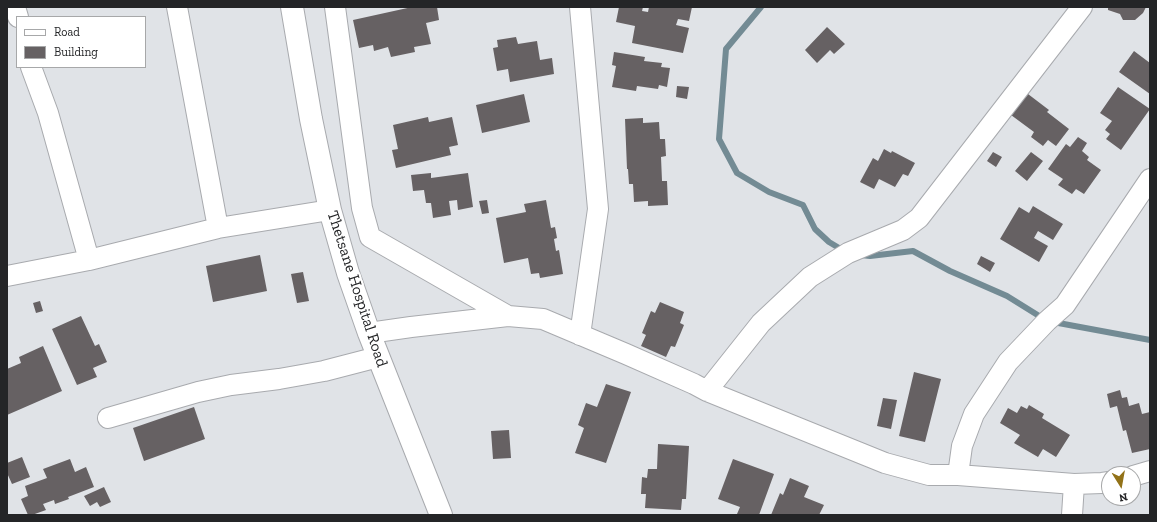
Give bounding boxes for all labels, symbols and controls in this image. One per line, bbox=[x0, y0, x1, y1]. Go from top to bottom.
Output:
legend bbox=[16, 16, 146, 68]
text: Road bbox=[54, 25, 80, 39]
text: Building bbox=[54, 45, 98, 59]
street label: Thetsane Hospital Road bbox=[323, 208, 391, 370]
north arrow bbox=[1101, 466, 1141, 506]
text: N bbox=[1118, 490, 1129, 504]

